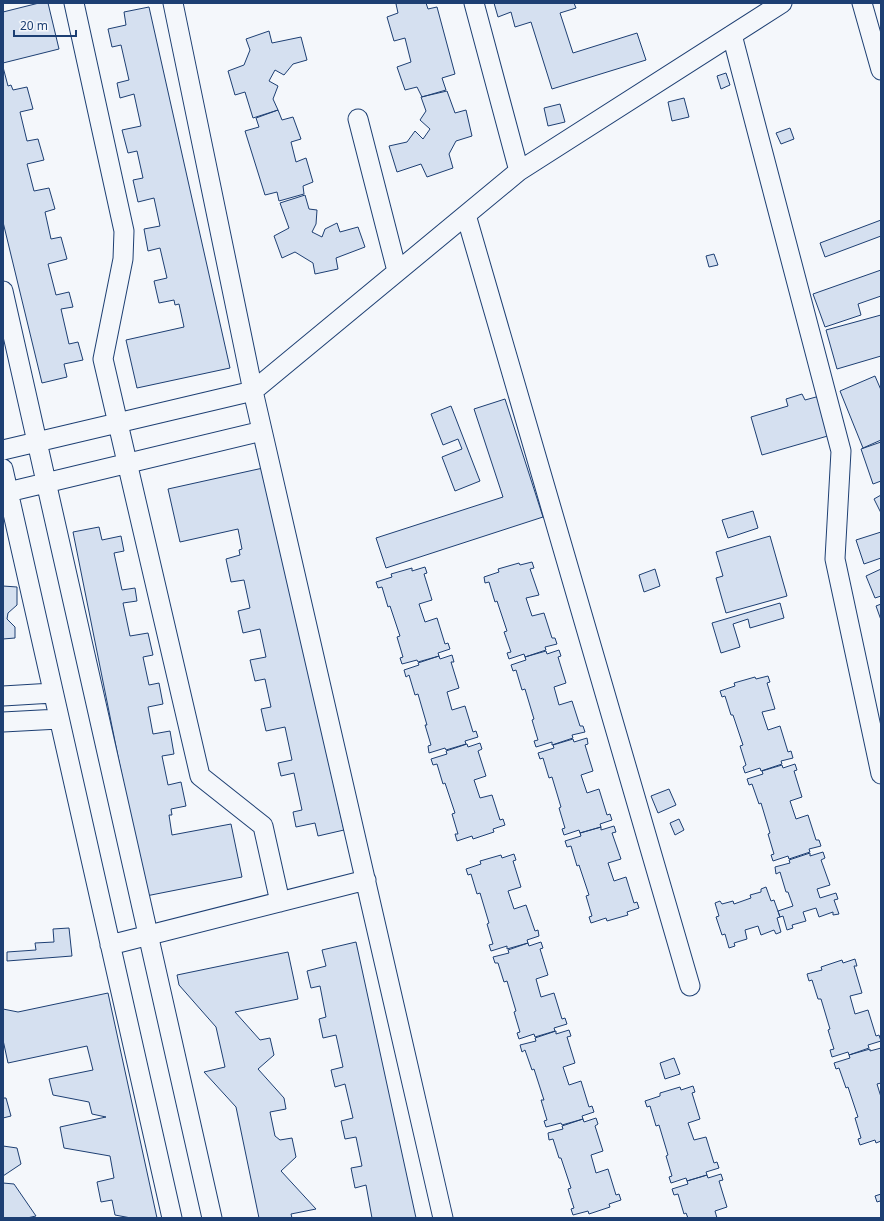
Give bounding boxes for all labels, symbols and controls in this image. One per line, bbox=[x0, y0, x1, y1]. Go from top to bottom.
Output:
scale bar bbox=[14, 12, 76, 38]
text: 20 m bbox=[20, 17, 48, 34]

